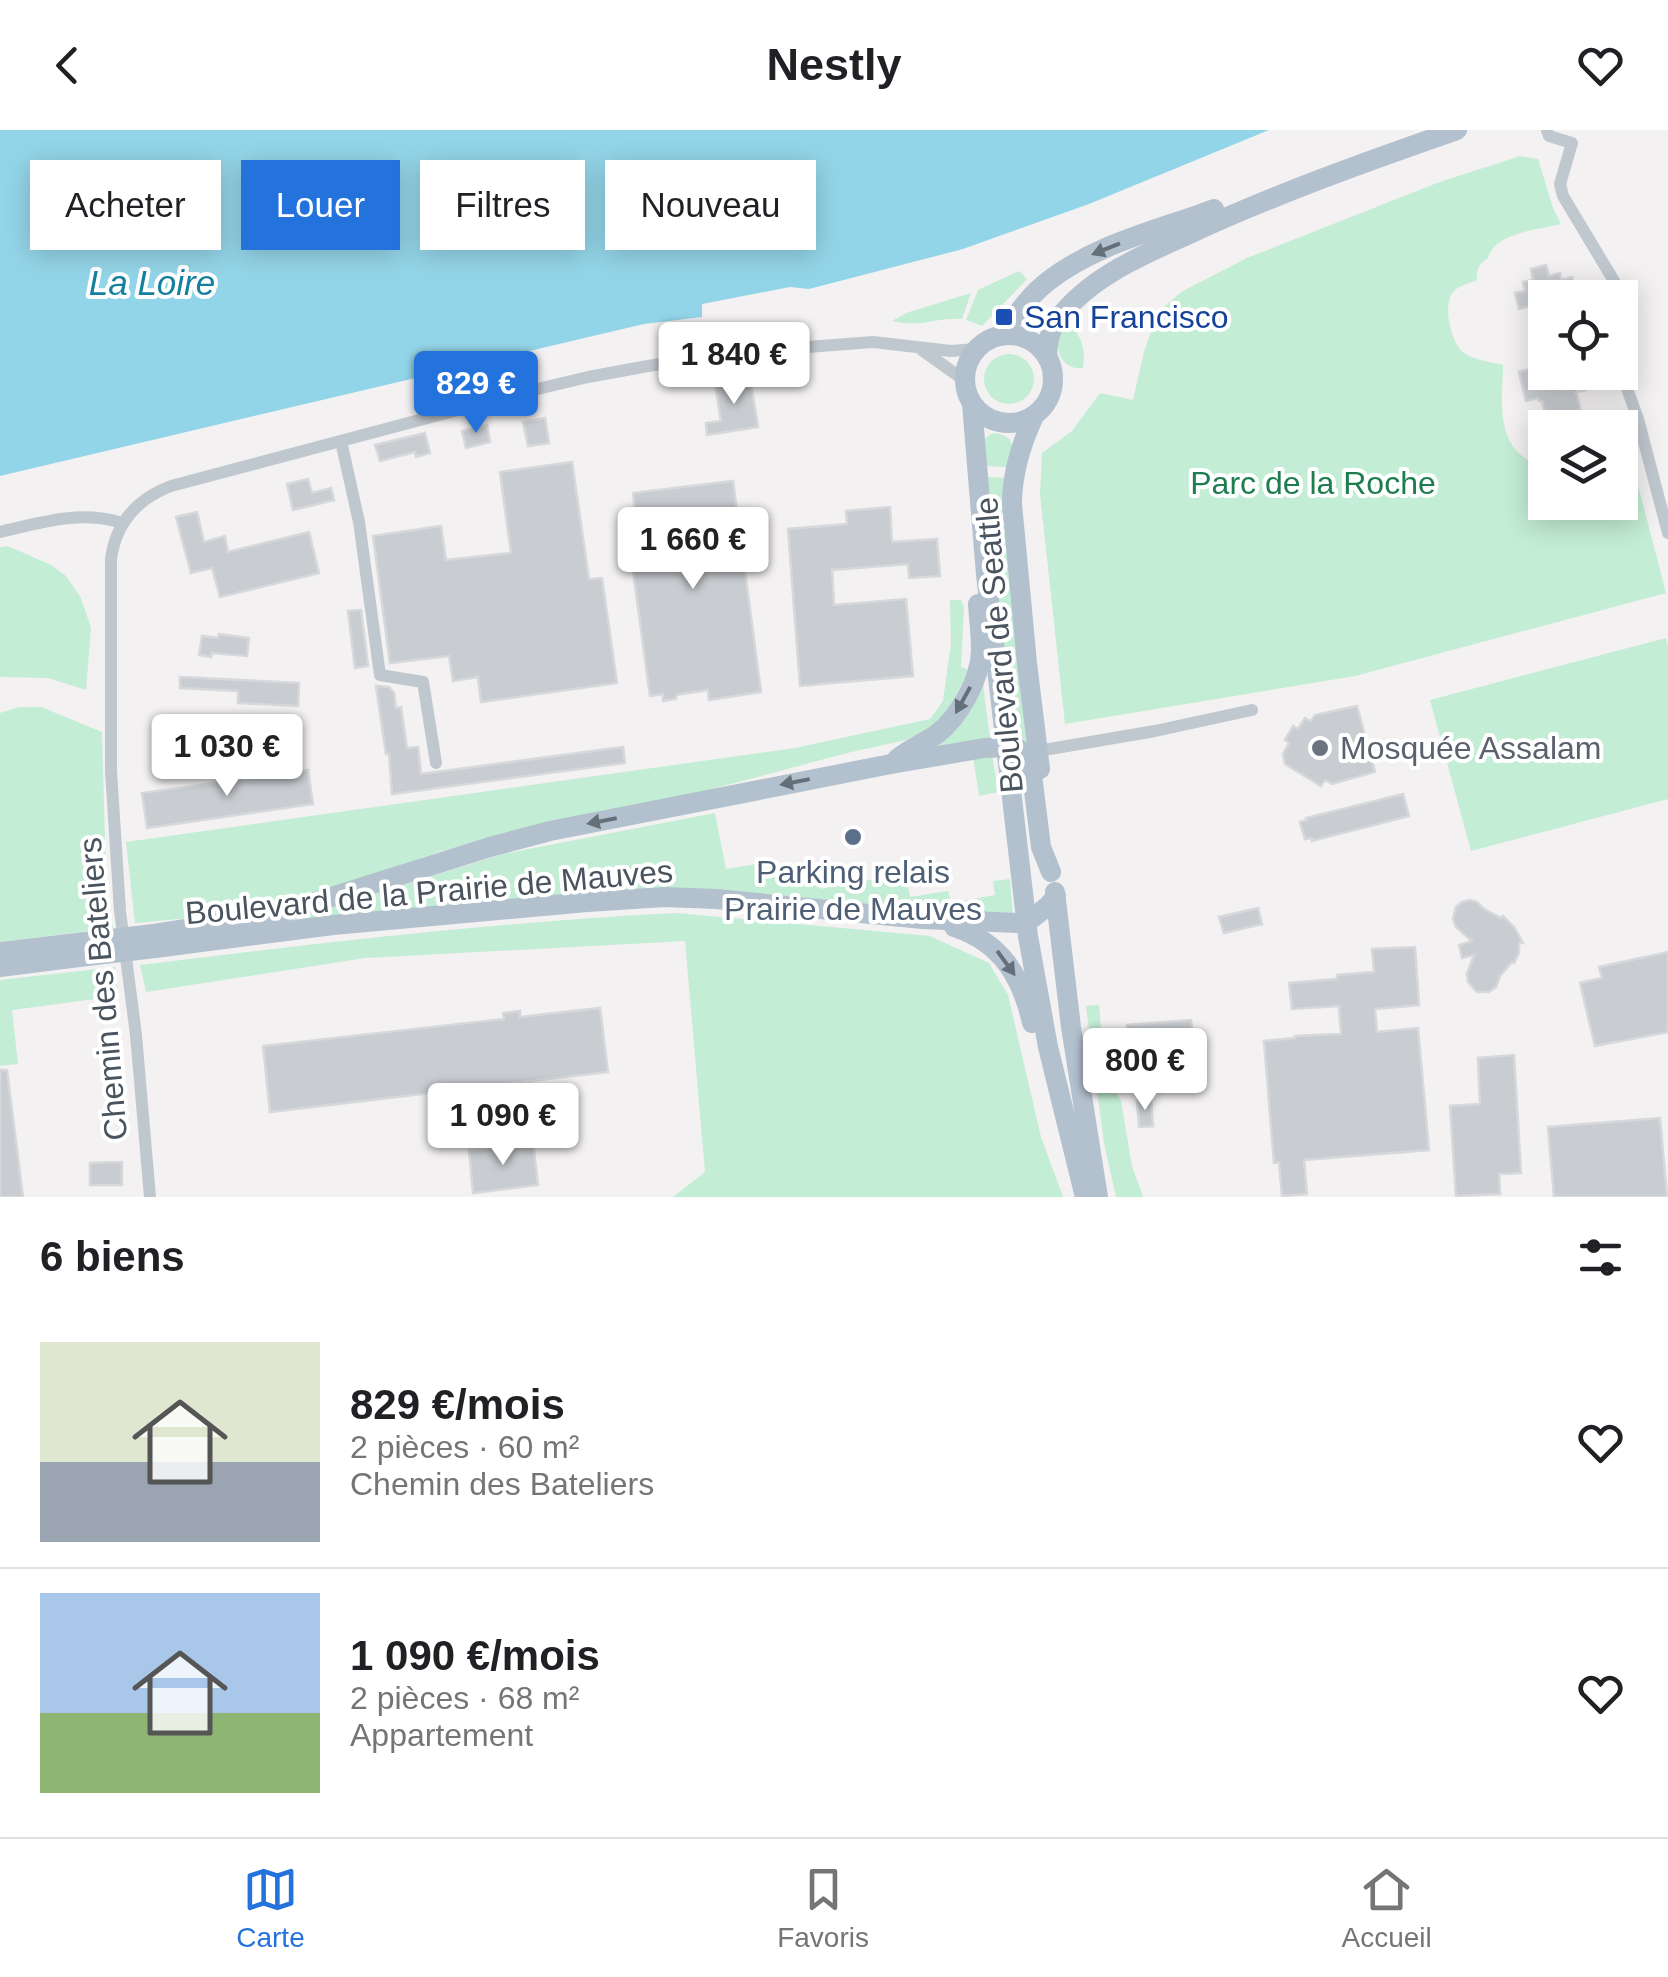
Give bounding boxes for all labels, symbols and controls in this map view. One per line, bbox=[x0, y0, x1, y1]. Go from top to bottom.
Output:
icon: back bbox=[40, 38, 95, 93]
icon: heart bbox=[1573, 38, 1628, 93]
text: Nestly bbox=[766, 39, 902, 90]
chip: Acheter bbox=[30, 160, 221, 250]
chip: Louer bbox=[241, 160, 400, 250]
chip: Filtres bbox=[420, 160, 585, 250]
chip: Nouveau bbox=[605, 160, 816, 250]
one-way arrow bbox=[1090, 241, 1120, 257]
water label: La Loire bbox=[89, 263, 215, 302]
map controls bbox=[1528, 280, 1638, 520]
button: locate bbox=[1528, 280, 1638, 390]
place label: San Francisco bbox=[1024, 299, 1229, 335]
marker: San Francisco bbox=[993, 306, 1015, 328]
pin: 1 840 € bbox=[642, 322, 826, 407]
text: 1 840 € bbox=[681, 336, 787, 372]
pin: 829 € bbox=[406, 351, 546, 436]
text: 829 € bbox=[436, 365, 516, 401]
button: layers bbox=[1528, 410, 1638, 520]
park label: Parc de la Roche bbox=[1190, 465, 1436, 501]
street label: Boulevard de Seattle bbox=[968, 495, 1030, 795]
pin: 1 660 € bbox=[601, 507, 785, 592]
text: 1 660 € bbox=[640, 521, 746, 557]
one-way arrow bbox=[954, 686, 972, 714]
pin: 1 030 € bbox=[135, 714, 319, 799]
text: 1 030 € bbox=[174, 728, 280, 764]
place label: Mosquée Assalam bbox=[1340, 730, 1601, 766]
marker: Mosquée Assalam bbox=[1309, 737, 1331, 759]
one-way arrow bbox=[780, 775, 811, 791]
one-way arrow bbox=[586, 813, 617, 829]
marker: Parking relais Prairie de Mauves bbox=[842, 826, 864, 848]
street label: Chemin des Bateliers bbox=[72, 836, 134, 1142]
street label: Boulevard de la Prairie de Mauves bbox=[184, 853, 674, 931]
place label: Parking relais Prairie de Mauves bbox=[724, 854, 982, 927]
one-way arrow bbox=[996, 950, 1015, 976]
pin: 800 € bbox=[1075, 1028, 1215, 1113]
text: 800 € bbox=[1105, 1042, 1185, 1078]
pin: 1 090 € bbox=[411, 1083, 595, 1168]
text: 1 090 € bbox=[450, 1097, 556, 1133]
icon: filters bbox=[1573, 1230, 1628, 1285]
text: 6 biens bbox=[40, 1233, 185, 1280]
text: 829 €/mois bbox=[350, 1381, 565, 1428]
icon: home bbox=[120, 1382, 240, 1502]
icon: heart bbox=[1573, 1415, 1628, 1470]
text: 2 pièces · 60 m² bbox=[350, 1429, 579, 1465]
text: Chemin des Bateliers bbox=[350, 1466, 654, 1502]
text: 1 090 €/mois bbox=[350, 1632, 600, 1679]
icon: home bbox=[120, 1633, 240, 1753]
icon: heart bbox=[1573, 1666, 1628, 1721]
text: 2 pièces · 68 m² bbox=[350, 1680, 579, 1716]
text: Appartement bbox=[350, 1717, 533, 1753]
tab: Carte bbox=[236, 1862, 305, 1954]
tab: Favoris bbox=[777, 1862, 869, 1954]
tab: Accueil bbox=[1341, 1862, 1432, 1954]

